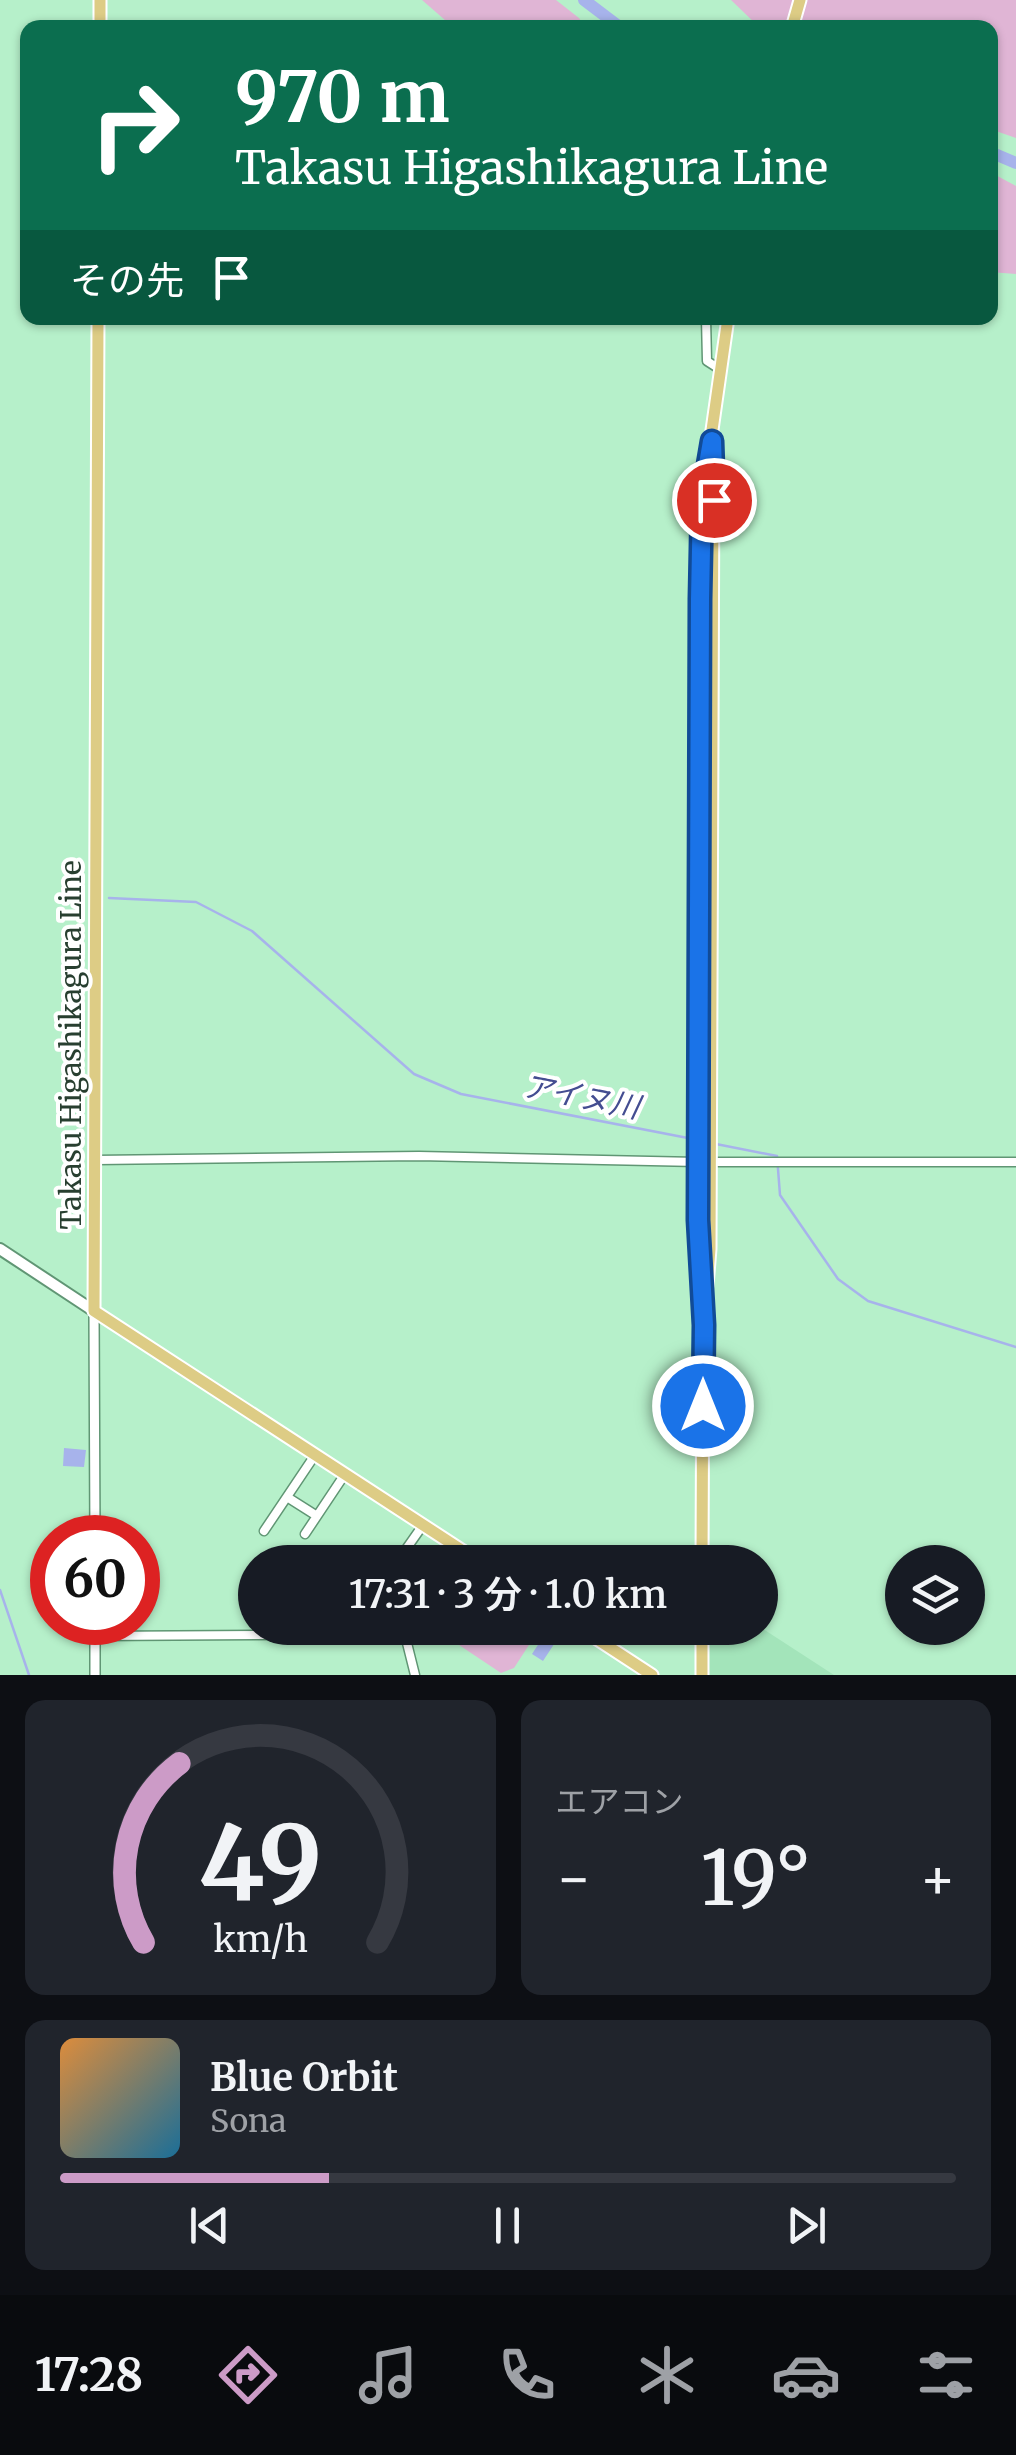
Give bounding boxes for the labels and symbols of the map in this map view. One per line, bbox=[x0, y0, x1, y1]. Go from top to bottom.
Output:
pin bbox=[672, 458, 757, 543]
street label: Takasu Higashikagura Line bbox=[53, 861, 89, 1229]
water label: アイヌ川 bbox=[519, 1066, 646, 1127]
position arrow bbox=[651, 1354, 755, 1458]
speed limit sign: 60 bbox=[30, 1515, 160, 1645]

